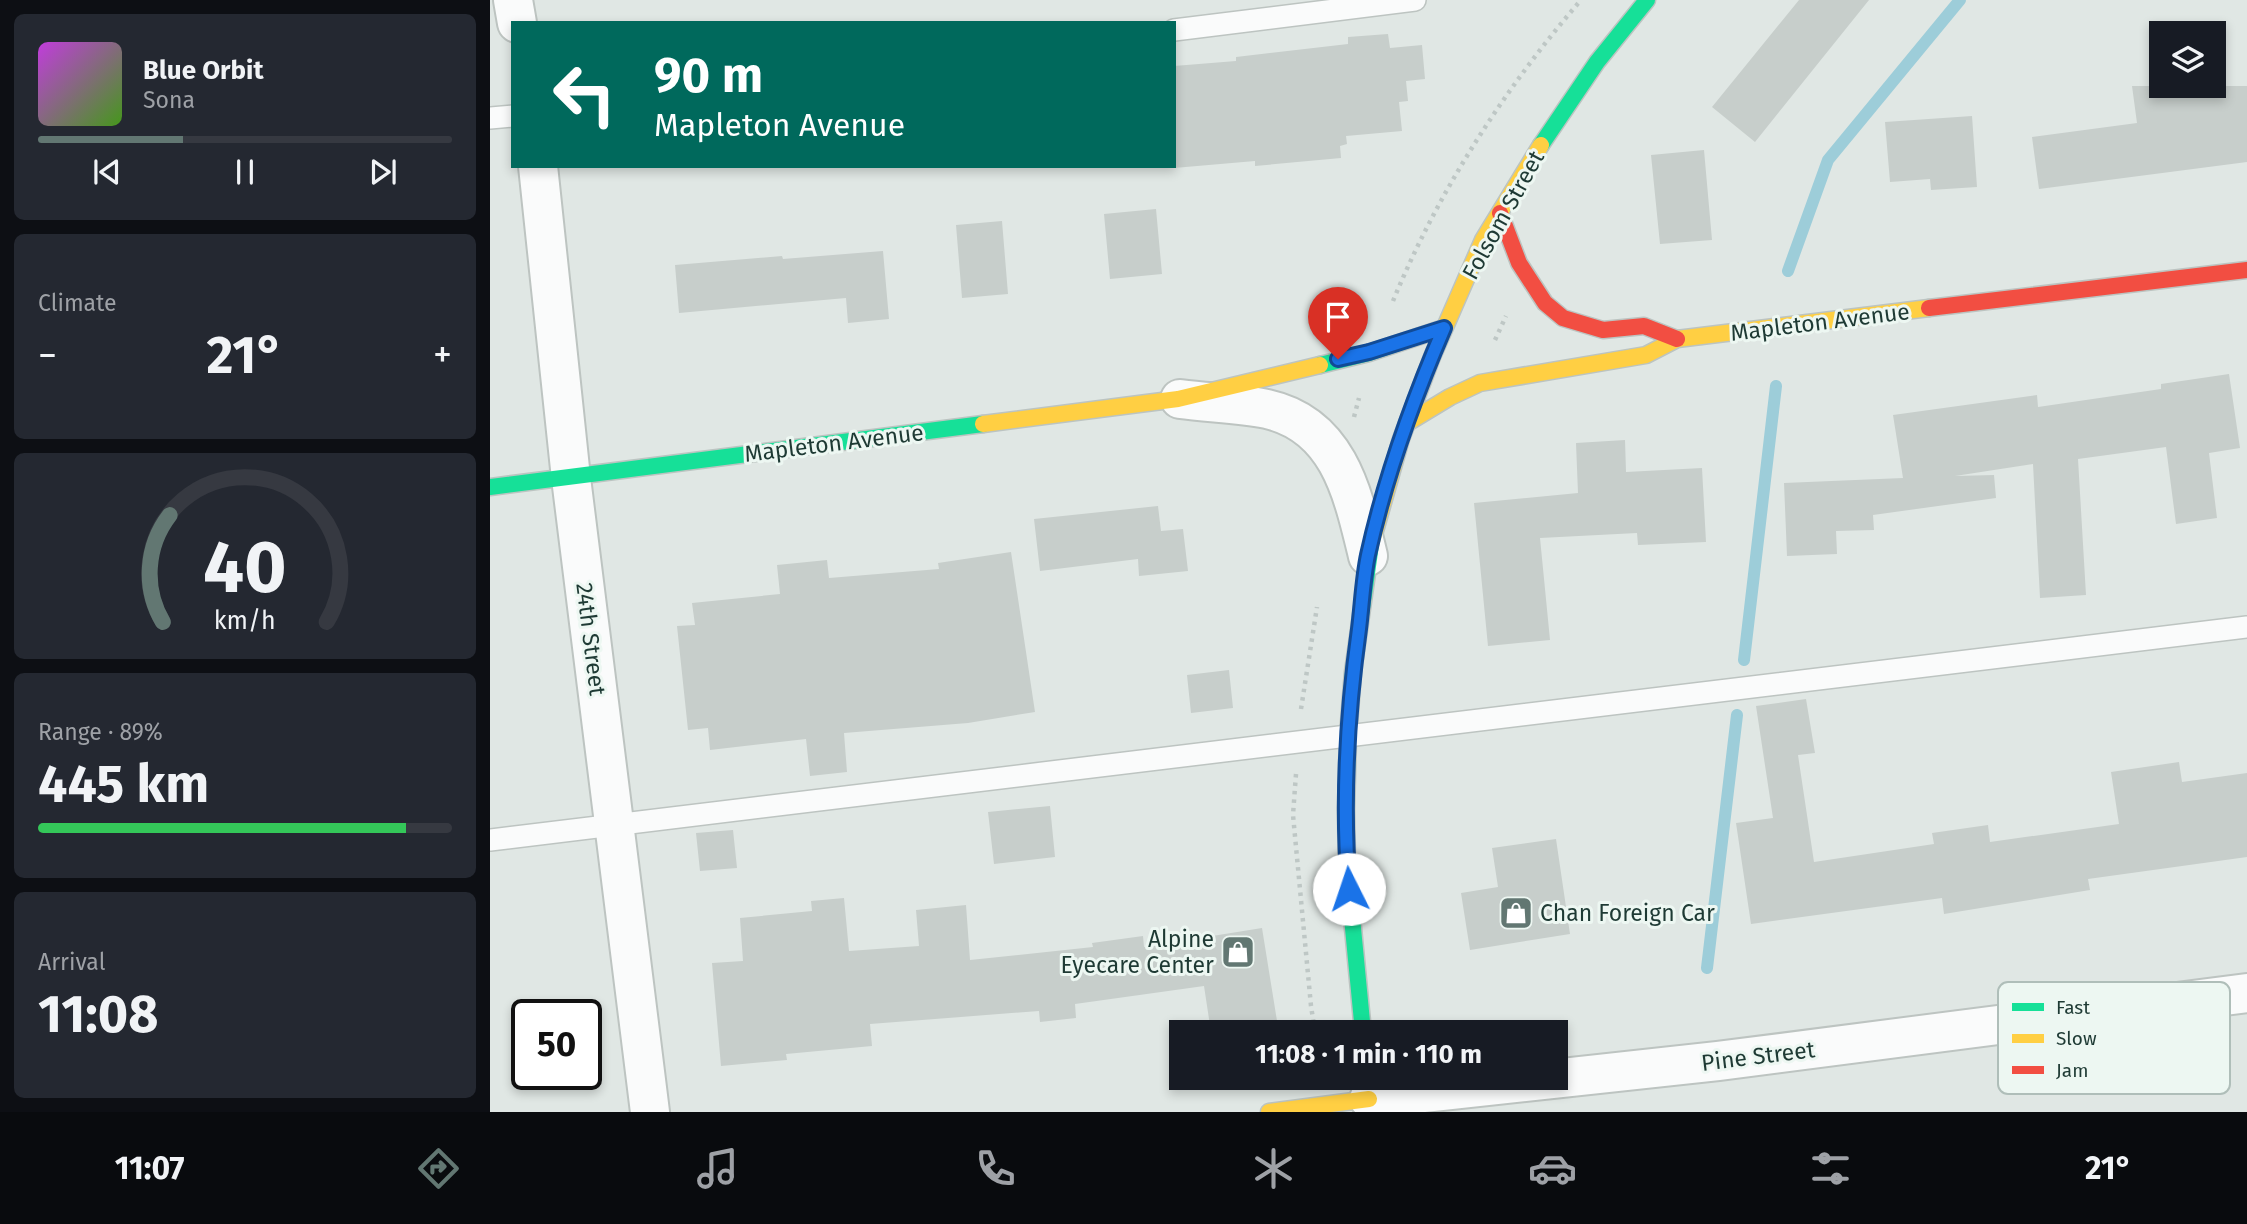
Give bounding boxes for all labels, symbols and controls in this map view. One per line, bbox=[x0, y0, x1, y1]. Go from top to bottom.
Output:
map controls bbox=[2149, 21, 2226, 98]
button: layers bbox=[2149, 21, 2226, 98]
text: 90 m bbox=[654, 46, 763, 105]
icon: left bbox=[539, 49, 630, 140]
text: Blue Orbit bbox=[143, 55, 263, 86]
text: Sona bbox=[143, 86, 195, 114]
text: Mapleton Avenue bbox=[654, 106, 905, 144]
street label: Folsom Street bbox=[1456, 145, 1550, 284]
icon: previous bbox=[88, 153, 126, 191]
icon: pause bbox=[226, 153, 264, 191]
icon: next bbox=[364, 153, 402, 191]
pin bbox=[1308, 287, 1368, 359]
text: Climate bbox=[38, 289, 117, 317]
street label: Mapleton Avenue bbox=[1729, 297, 1911, 347]
icon: arrive bbox=[1319, 298, 1357, 336]
text: 21° bbox=[207, 324, 284, 387]
text: − bbox=[38, 332, 57, 378]
text: + bbox=[433, 332, 452, 378]
street label: Mapleton Avenue bbox=[743, 418, 925, 468]
text: 40 bbox=[203, 524, 287, 611]
street label: 24th Street bbox=[570, 581, 612, 698]
text: km/h bbox=[214, 606, 276, 636]
text: Range · 89% bbox=[38, 718, 163, 746]
text: 445 km bbox=[38, 753, 209, 816]
position arrow bbox=[1312, 852, 1386, 926]
shop icon: Chan Foreign Car bbox=[1497, 894, 1535, 932]
place label: Chan Foreign Car bbox=[1540, 899, 1715, 927]
place label: Alpine Eyecare Center bbox=[1060, 925, 1214, 979]
shop icon: Alpine Eyecare Center bbox=[1219, 933, 1257, 971]
text: Arrival bbox=[38, 948, 105, 976]
legend bbox=[1998, 982, 2230, 1094]
text: 11:08 bbox=[38, 983, 158, 1046]
text: Fast bbox=[2056, 996, 2090, 1019]
speed limit sign: 50 bbox=[511, 999, 602, 1090]
text: Slow bbox=[2056, 1027, 2097, 1050]
street label: Pine Street bbox=[1700, 1035, 1817, 1077]
text: 11:08 · 1 min · 110 m bbox=[1255, 1039, 1482, 1070]
text: Jam bbox=[2056, 1059, 2088, 1082]
icon: directions bbox=[414, 1144, 463, 1193]
icon: music bbox=[693, 1144, 742, 1193]
icon: phone bbox=[971, 1144, 1020, 1193]
icon: climate bbox=[1249, 1144, 1298, 1193]
icon: car bbox=[1528, 1144, 1577, 1193]
icon: filters bbox=[1806, 1144, 1855, 1193]
text: 11:07 bbox=[115, 1149, 185, 1187]
text: 21° bbox=[2085, 1149, 2132, 1187]

